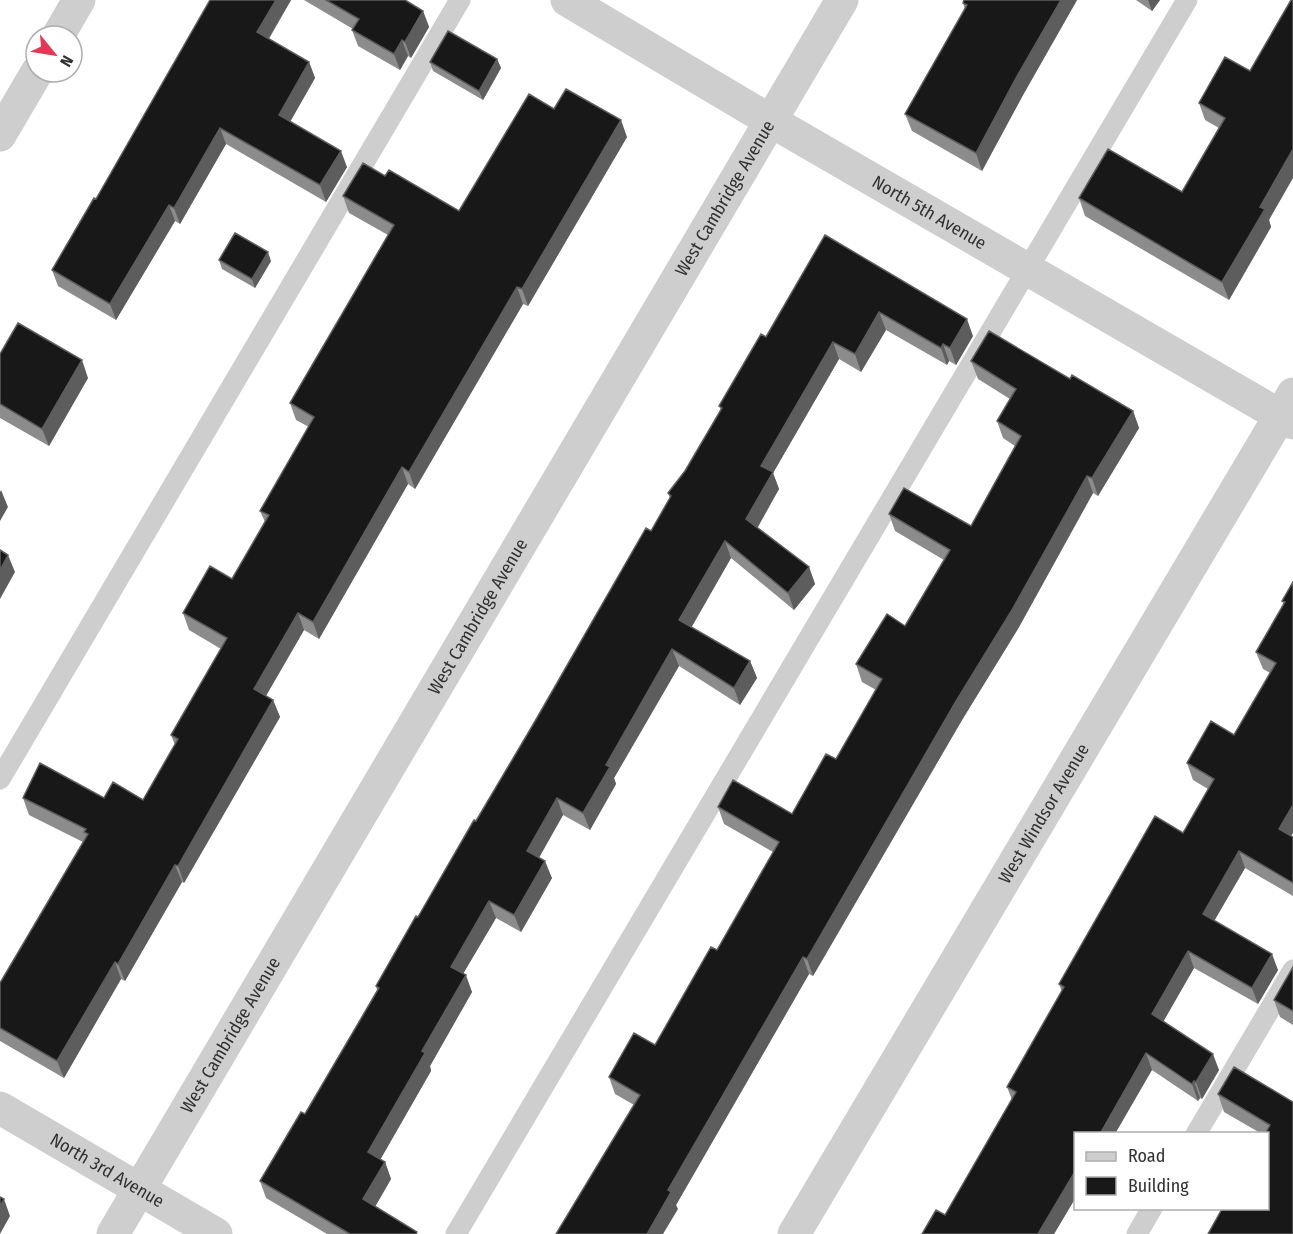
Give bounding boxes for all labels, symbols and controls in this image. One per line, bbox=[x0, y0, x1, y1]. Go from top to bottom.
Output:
north arrow bbox=[24, 24, 84, 84]
text: N bbox=[56, 52, 77, 70]
street label: West Cambridge Avenue bbox=[670, 116, 779, 280]
street label: North 5th Avenue bbox=[868, 171, 990, 254]
street label: West Cambridge Avenue bbox=[423, 535, 532, 699]
street label: West Windsor Avenue bbox=[994, 740, 1094, 888]
street label: West Cambridge Avenue bbox=[176, 953, 285, 1117]
street label: North 3rd Avenue bbox=[46, 1129, 168, 1212]
legend bbox=[1074, 1132, 1269, 1210]
text: Road bbox=[1128, 1145, 1165, 1167]
text: Building bbox=[1128, 1175, 1189, 1197]

